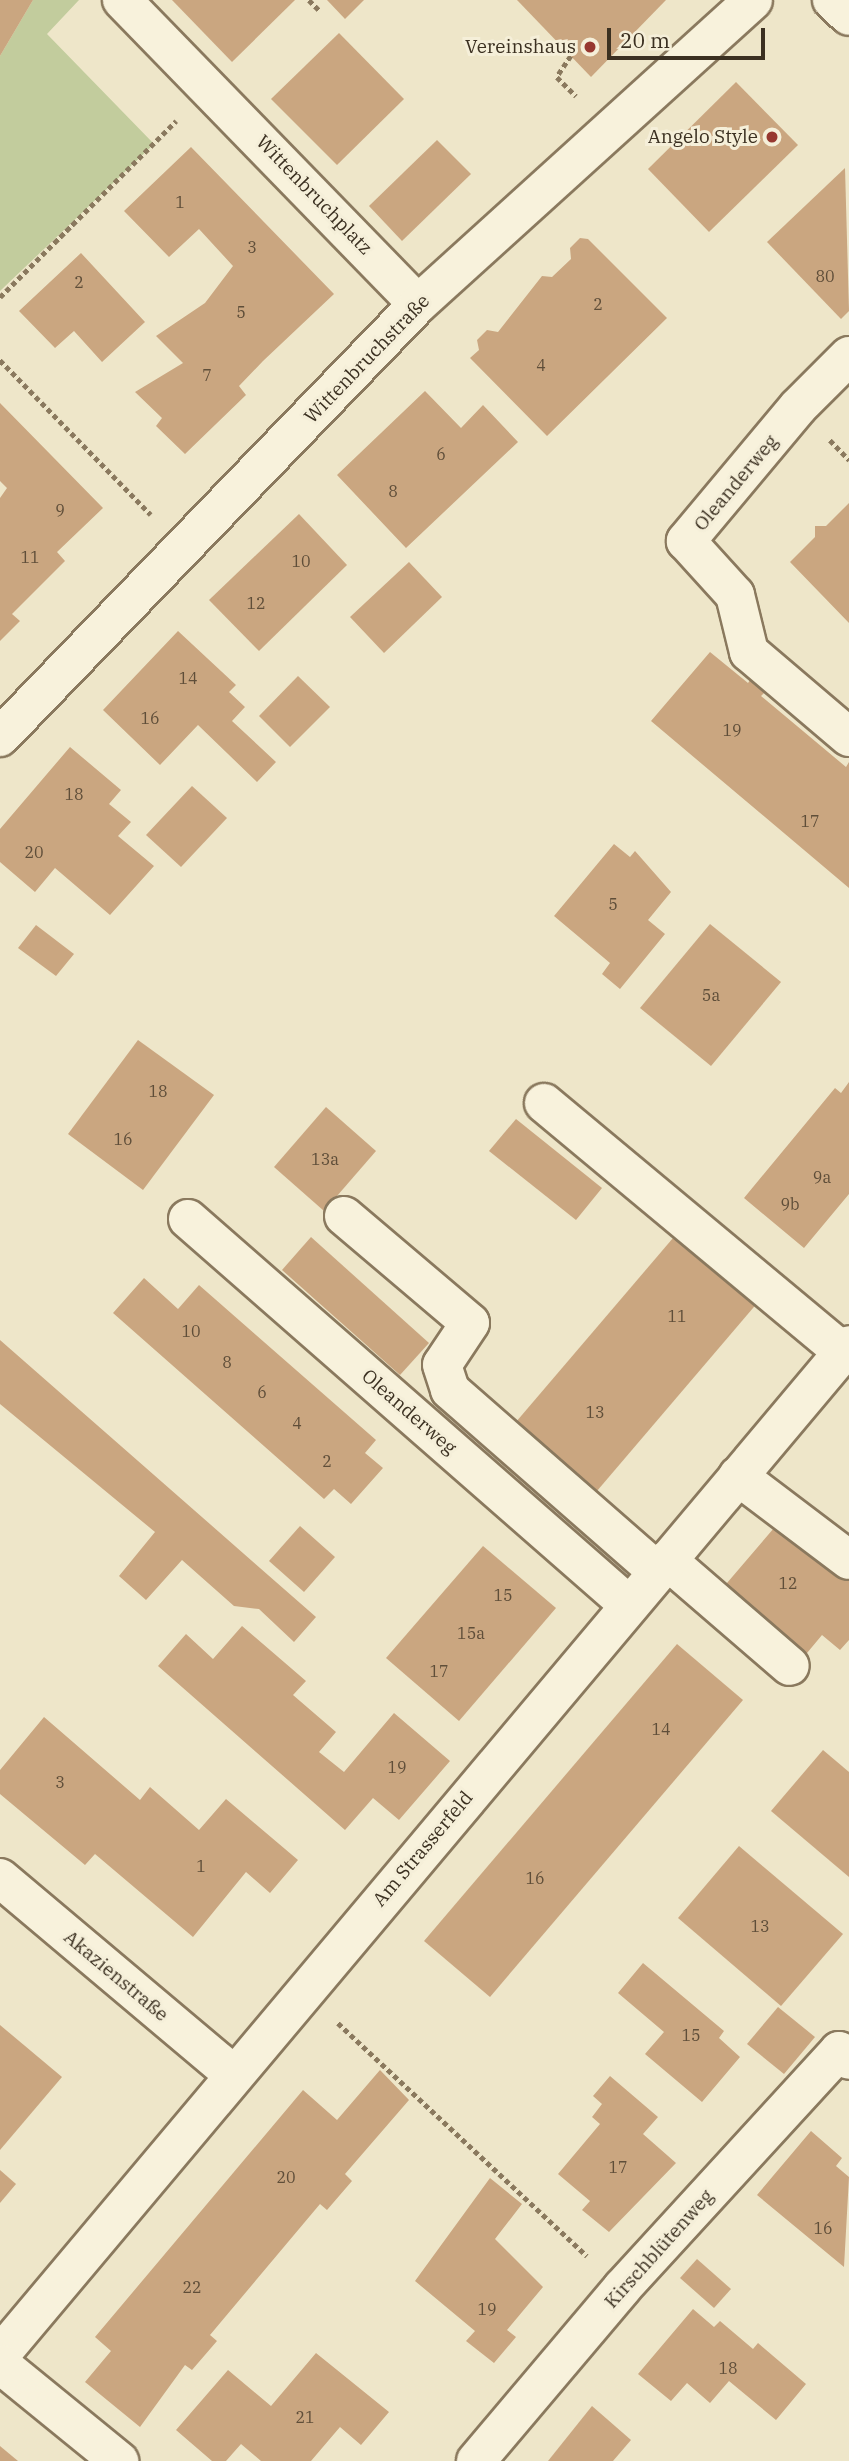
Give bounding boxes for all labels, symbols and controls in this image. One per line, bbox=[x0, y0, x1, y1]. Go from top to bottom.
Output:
scale bar bbox=[611, 14, 768, 58]
text: 20 m bbox=[620, 26, 670, 54]
place label: Vereinshaus bbox=[465, 36, 576, 58]
marker: Vereinshaus bbox=[582, 39, 598, 55]
place label: Angelo Style bbox=[648, 126, 758, 148]
marker: Angelo Style bbox=[764, 129, 780, 145]
street label: Wittenbruchplatz bbox=[251, 131, 377, 259]
house number: 1 bbox=[175, 192, 185, 212]
house number: 3 bbox=[247, 237, 257, 257]
house number: 80 bbox=[815, 266, 835, 286]
house number: 2 bbox=[74, 272, 84, 292]
street label: Wittenbruchstraße bbox=[300, 290, 434, 428]
house number: 2 bbox=[593, 294, 603, 314]
house number: 5 bbox=[236, 302, 246, 322]
house number: 4 bbox=[536, 355, 546, 375]
house number: 7 bbox=[202, 365, 212, 385]
street label: Oleanderweg bbox=[689, 430, 783, 536]
house number: 6 bbox=[436, 444, 446, 464]
house number: 8 bbox=[388, 481, 398, 501]
house number: 9 bbox=[55, 500, 65, 520]
house number: 11 bbox=[20, 547, 40, 567]
house number: 10 bbox=[291, 551, 311, 571]
house number: 12 bbox=[246, 593, 266, 613]
house number: 14 bbox=[178, 668, 198, 688]
house number: 16 bbox=[140, 708, 160, 728]
house number: 19 bbox=[722, 720, 742, 740]
house number: 18 bbox=[64, 784, 84, 804]
house number: 17 bbox=[800, 811, 820, 831]
house number: 20 bbox=[24, 842, 44, 862]
house number: 5 bbox=[608, 894, 618, 914]
house number: 5a bbox=[702, 985, 720, 1005]
house number: 18 bbox=[148, 1081, 168, 1101]
house number: 16 bbox=[113, 1129, 133, 1149]
house number: 13a bbox=[311, 1149, 339, 1169]
house number: 9a bbox=[813, 1167, 831, 1187]
house number: 9b bbox=[780, 1194, 800, 1214]
house number: 11 bbox=[667, 1306, 687, 1326]
house number: 10 bbox=[181, 1321, 201, 1341]
house number: 8 bbox=[222, 1352, 232, 1372]
street label: Oleanderweg bbox=[357, 1365, 461, 1459]
house number: 6 bbox=[257, 1382, 267, 1402]
house number: 13 bbox=[585, 1402, 605, 1422]
house number: 4 bbox=[292, 1413, 302, 1433]
house number: 2 bbox=[322, 1451, 332, 1471]
house number: 12 bbox=[778, 1573, 798, 1593]
house number: 15 bbox=[493, 1585, 513, 1605]
house number: 15a bbox=[457, 1623, 485, 1643]
house number: 17 bbox=[429, 1661, 449, 1681]
house number: 14 bbox=[651, 1719, 671, 1739]
house number: 19 bbox=[387, 1757, 407, 1777]
house number: 3 bbox=[55, 1772, 65, 1792]
street label: Am Strasserfeld bbox=[368, 1787, 478, 1911]
house number: 1 bbox=[196, 1856, 206, 1876]
house number: 16 bbox=[525, 1868, 545, 1888]
house number: 13 bbox=[750, 1916, 770, 1936]
street label: Akazienstraße bbox=[59, 1926, 173, 2026]
house number: 15 bbox=[681, 2025, 701, 2045]
house number: 17 bbox=[608, 2157, 628, 2177]
house number: 20 bbox=[276, 2167, 296, 2187]
street label: Kirschblütenweg bbox=[600, 2185, 718, 2313]
house number: 16 bbox=[813, 2218, 833, 2238]
house number: 22 bbox=[182, 2277, 202, 2297]
house number: 19 bbox=[477, 2299, 497, 2319]
house number: 18 bbox=[718, 2358, 738, 2378]
house number: 21 bbox=[295, 2407, 315, 2427]

